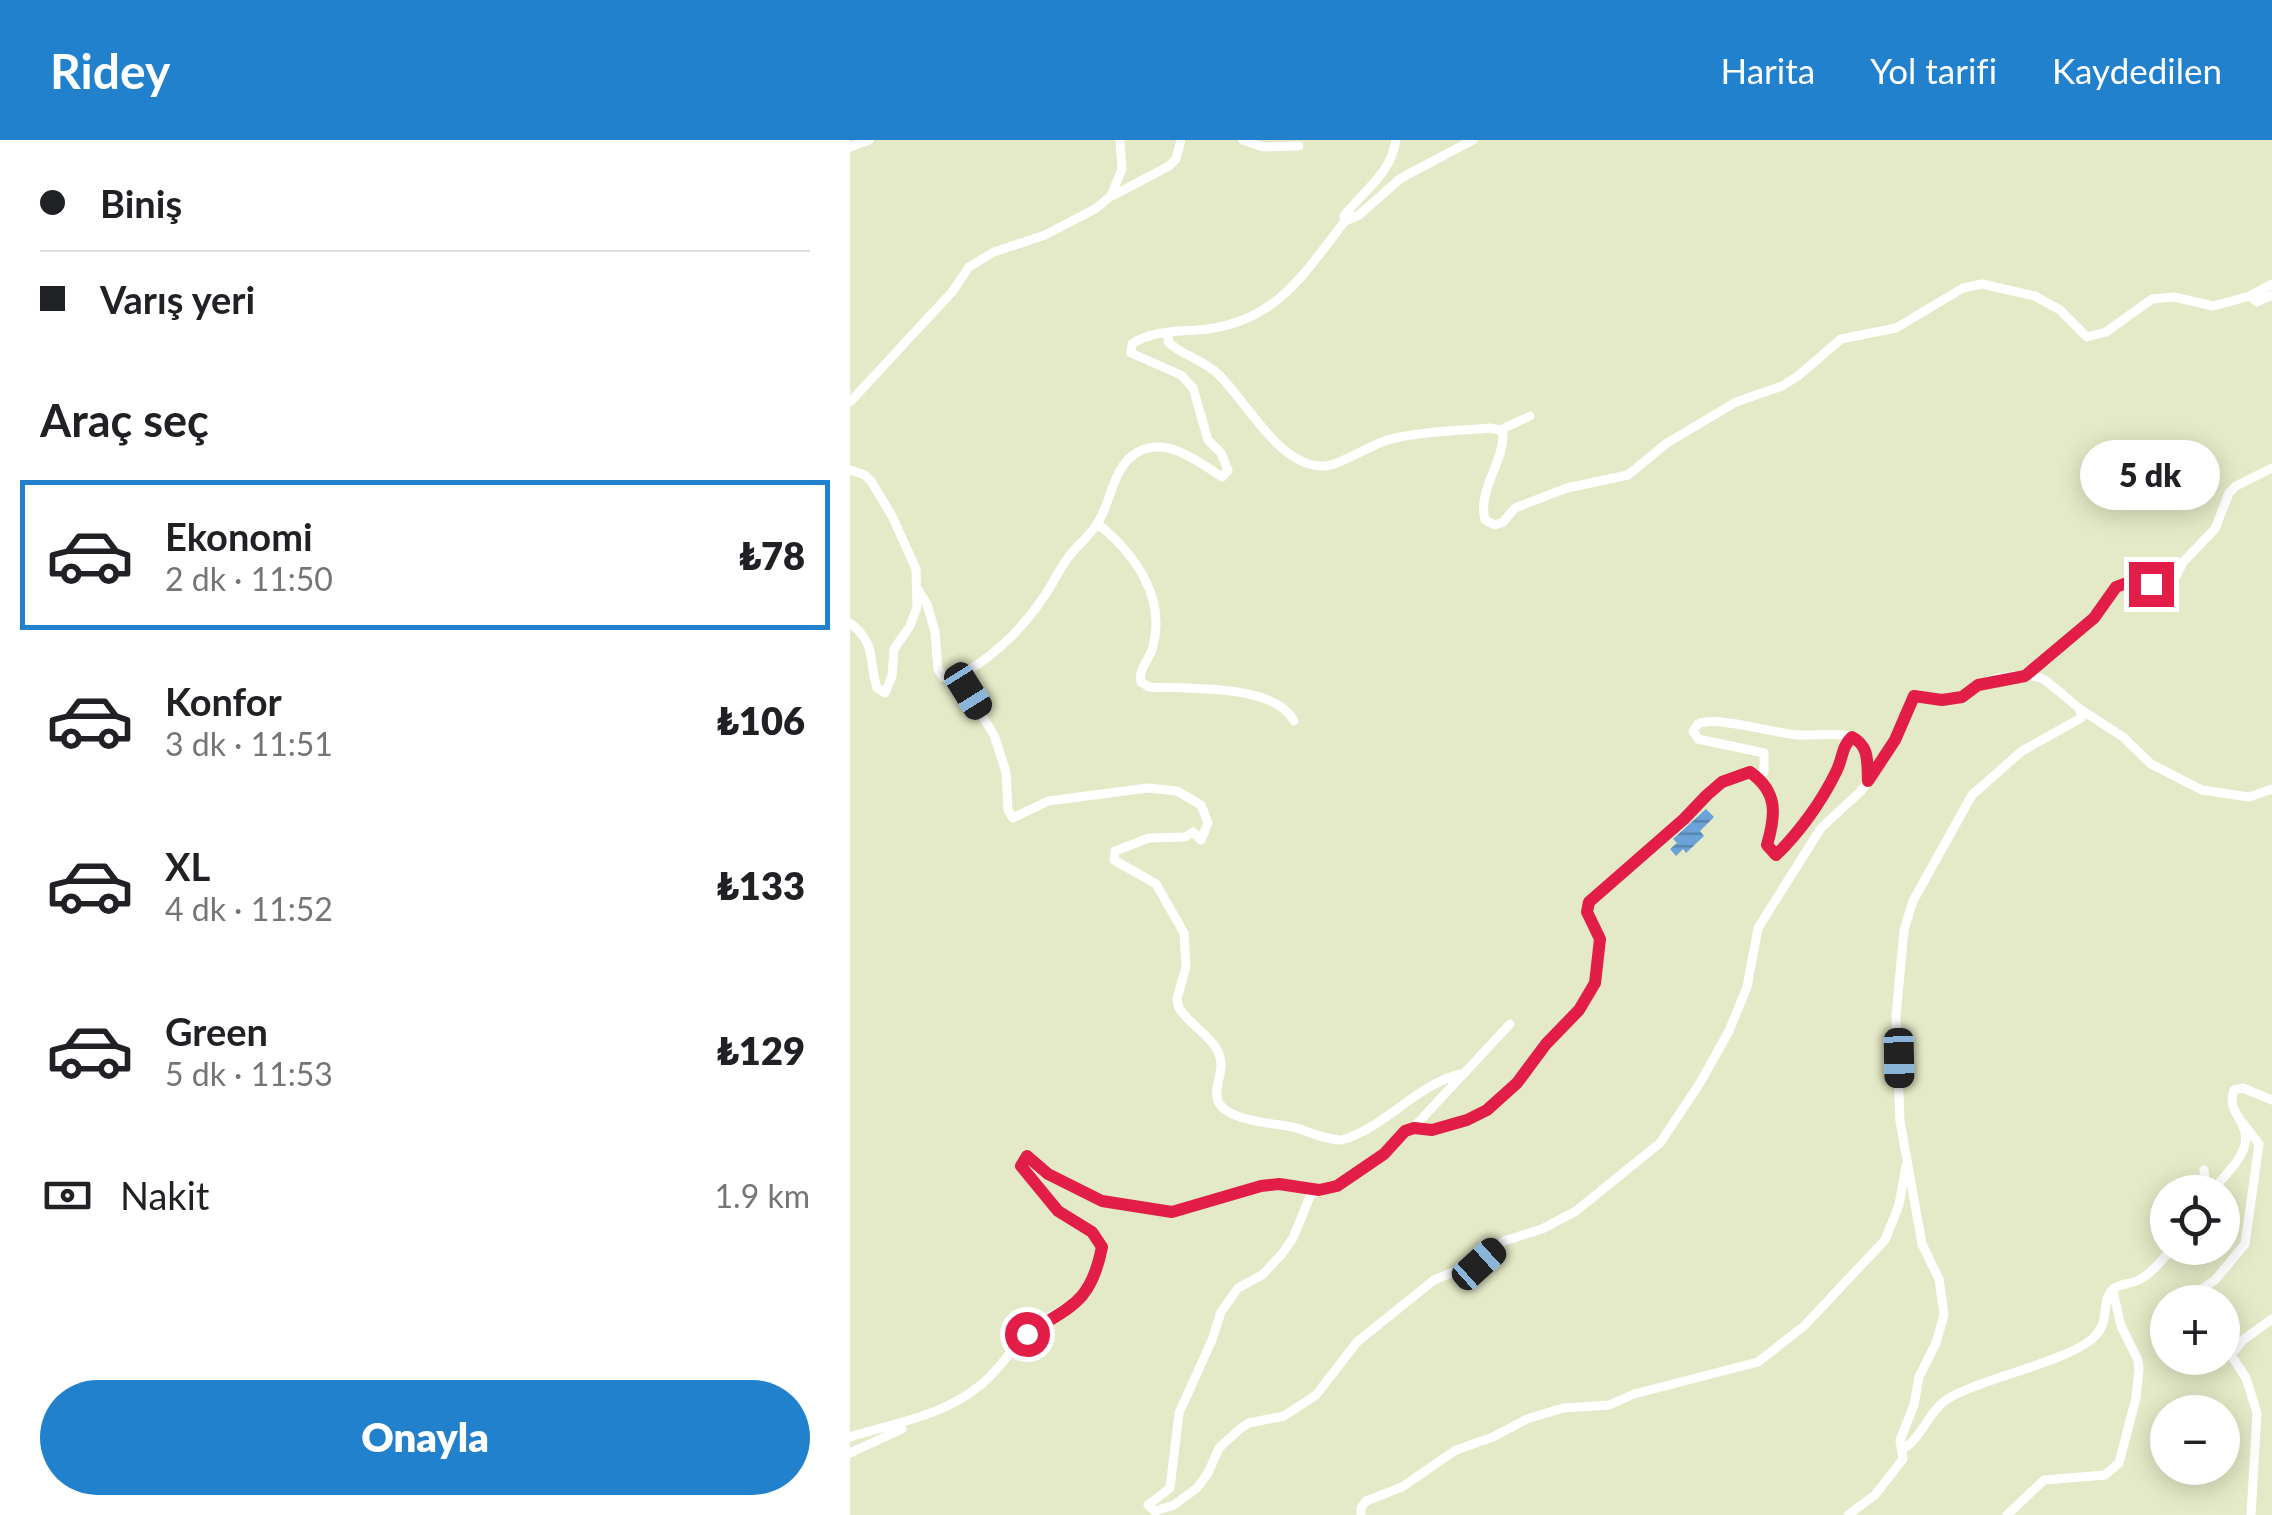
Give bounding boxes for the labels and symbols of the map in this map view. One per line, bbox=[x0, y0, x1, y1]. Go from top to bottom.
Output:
callout: 5 dk bbox=[2081, 439, 2221, 509]
route end bbox=[2129, 562, 2174, 607]
car bbox=[939, 658, 997, 724]
car bbox=[1883, 1028, 1915, 1088]
car bbox=[1447, 1233, 1511, 1295]
route start bbox=[1005, 1312, 1050, 1357]

